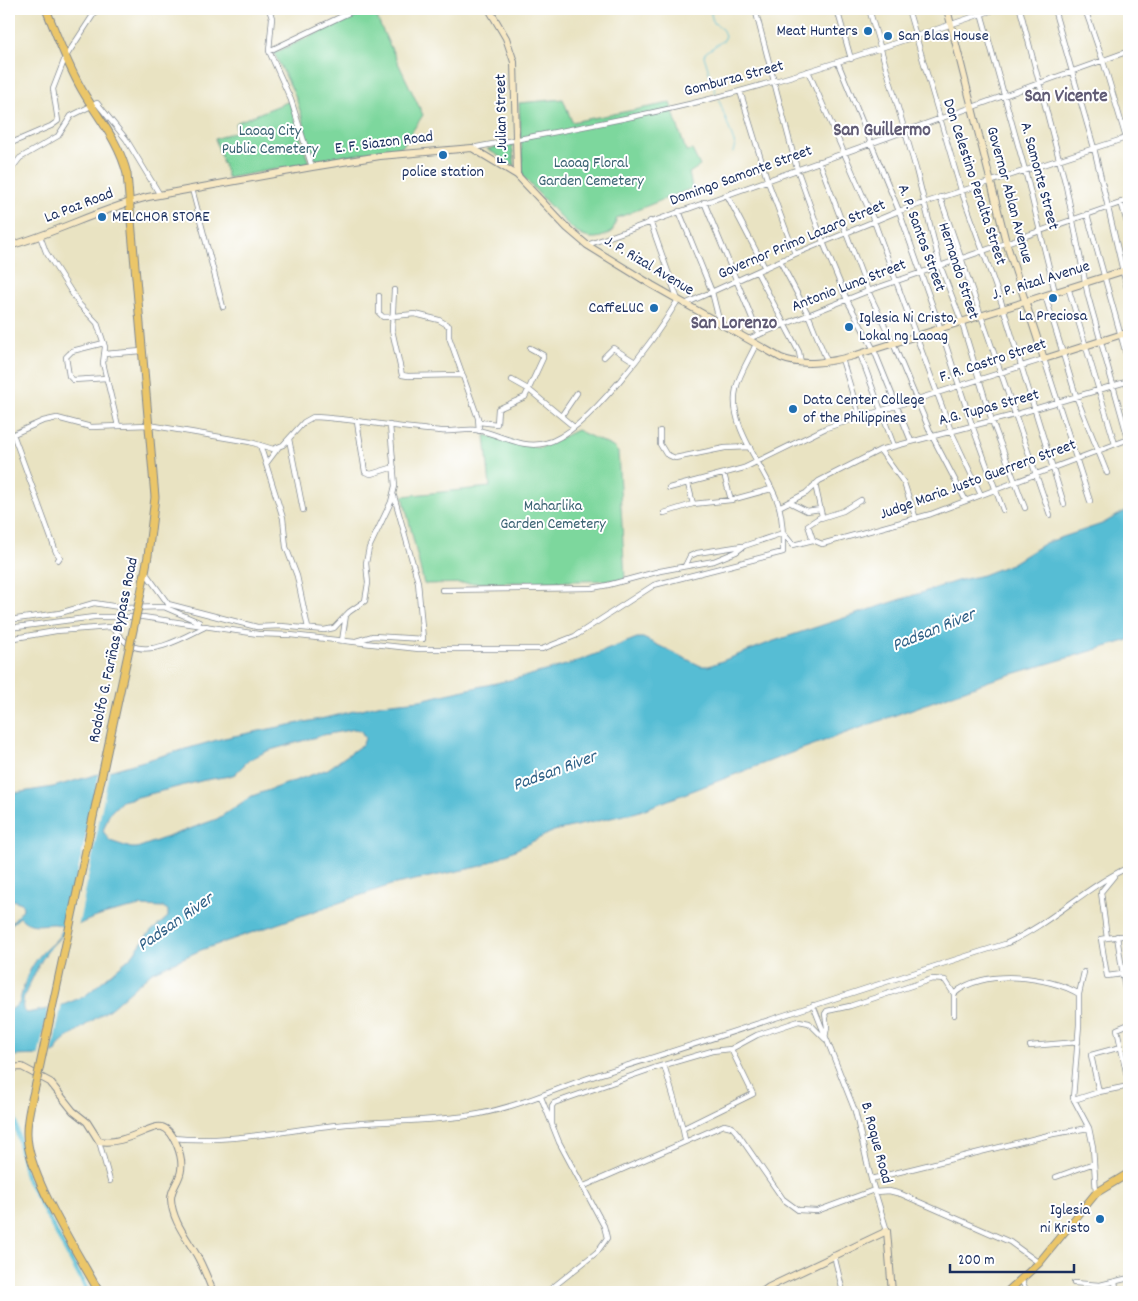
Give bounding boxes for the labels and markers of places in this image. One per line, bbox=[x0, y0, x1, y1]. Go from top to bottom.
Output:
place label: Meat Hunters bbox=[776, 20, 858, 43]
marker: Meat Hunters bbox=[862, 25, 874, 37]
place label: San Blas House bbox=[898, 25, 989, 48]
marker: San Blas House bbox=[882, 30, 894, 42]
marker: police station bbox=[437, 149, 449, 161]
place label: police station bbox=[402, 161, 484, 184]
place label: MELCHOR STORE bbox=[112, 206, 210, 229]
marker: MELCHOR STORE bbox=[96, 211, 108, 223]
marker: La Preciosa bbox=[1047, 292, 1059, 304]
place label: CaffeLUC bbox=[589, 297, 644, 320]
marker: CaffeLUC bbox=[648, 302, 660, 314]
place label: La Preciosa bbox=[1019, 305, 1088, 328]
place label: Iglesia Ni Cristo, Lokal ng Laoag bbox=[859, 307, 957, 348]
marker: Iglesia Ni Cristo, Lokal ng Laoag bbox=[843, 321, 855, 333]
place label: Data Center College of the Philippines bbox=[803, 389, 924, 430]
marker: Data Center College of the Philippines bbox=[787, 403, 799, 415]
place label: Iglesia ni Kristo bbox=[1040, 1199, 1090, 1240]
marker: Iglesia ni Kristo bbox=[1094, 1213, 1106, 1225]

